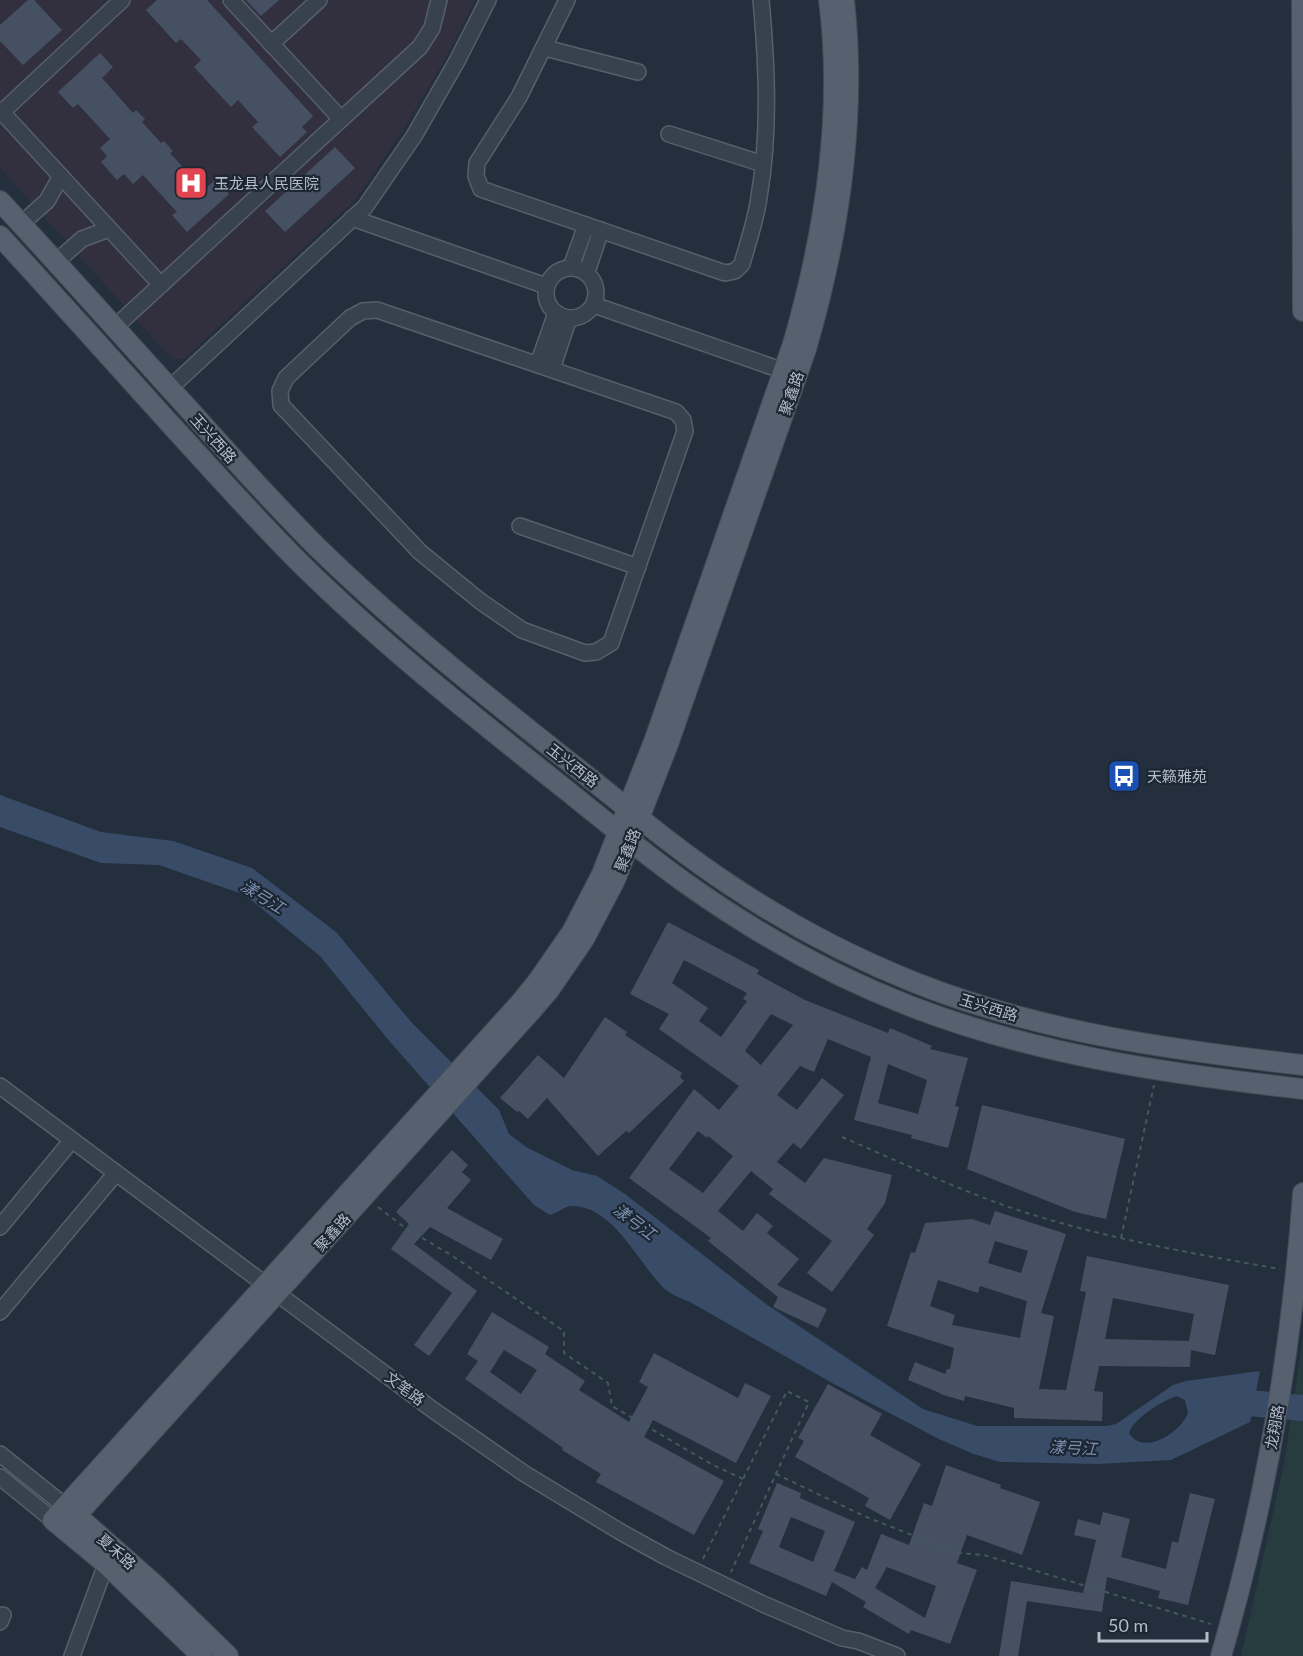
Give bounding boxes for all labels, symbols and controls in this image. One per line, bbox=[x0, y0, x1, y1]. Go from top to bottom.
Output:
hospital icon: 玉龙县人民医院 bbox=[173, 165, 209, 201]
place label: 玉龙县人民医院 bbox=[214, 174, 319, 192]
street label: 聚鑫路 bbox=[775, 369, 807, 417]
street label: 玉兴西路 bbox=[187, 410, 241, 466]
street label: 玉兴西路 bbox=[544, 739, 602, 791]
bus stop icon: 天籁雅苑 bbox=[1106, 758, 1142, 794]
place label: 天籁雅苑 bbox=[1147, 767, 1207, 785]
street label: 聚鑫路 bbox=[610, 826, 644, 874]
water label: 漾弓江 bbox=[238, 875, 290, 918]
street label: 玉兴西路 bbox=[958, 990, 1020, 1024]
water label: 漾弓江 bbox=[610, 1199, 661, 1244]
street label: 聚鑫路 bbox=[310, 1209, 354, 1255]
street label: 文笔路 bbox=[382, 1367, 428, 1409]
street label: 龙翔路 bbox=[1261, 1403, 1287, 1451]
water label: 漾弓江 bbox=[1049, 1436, 1099, 1458]
street label: 夏禾路 bbox=[94, 1529, 140, 1573]
scale bar bbox=[1099, 1605, 1207, 1643]
text: 50 m bbox=[1108, 1614, 1148, 1636]

